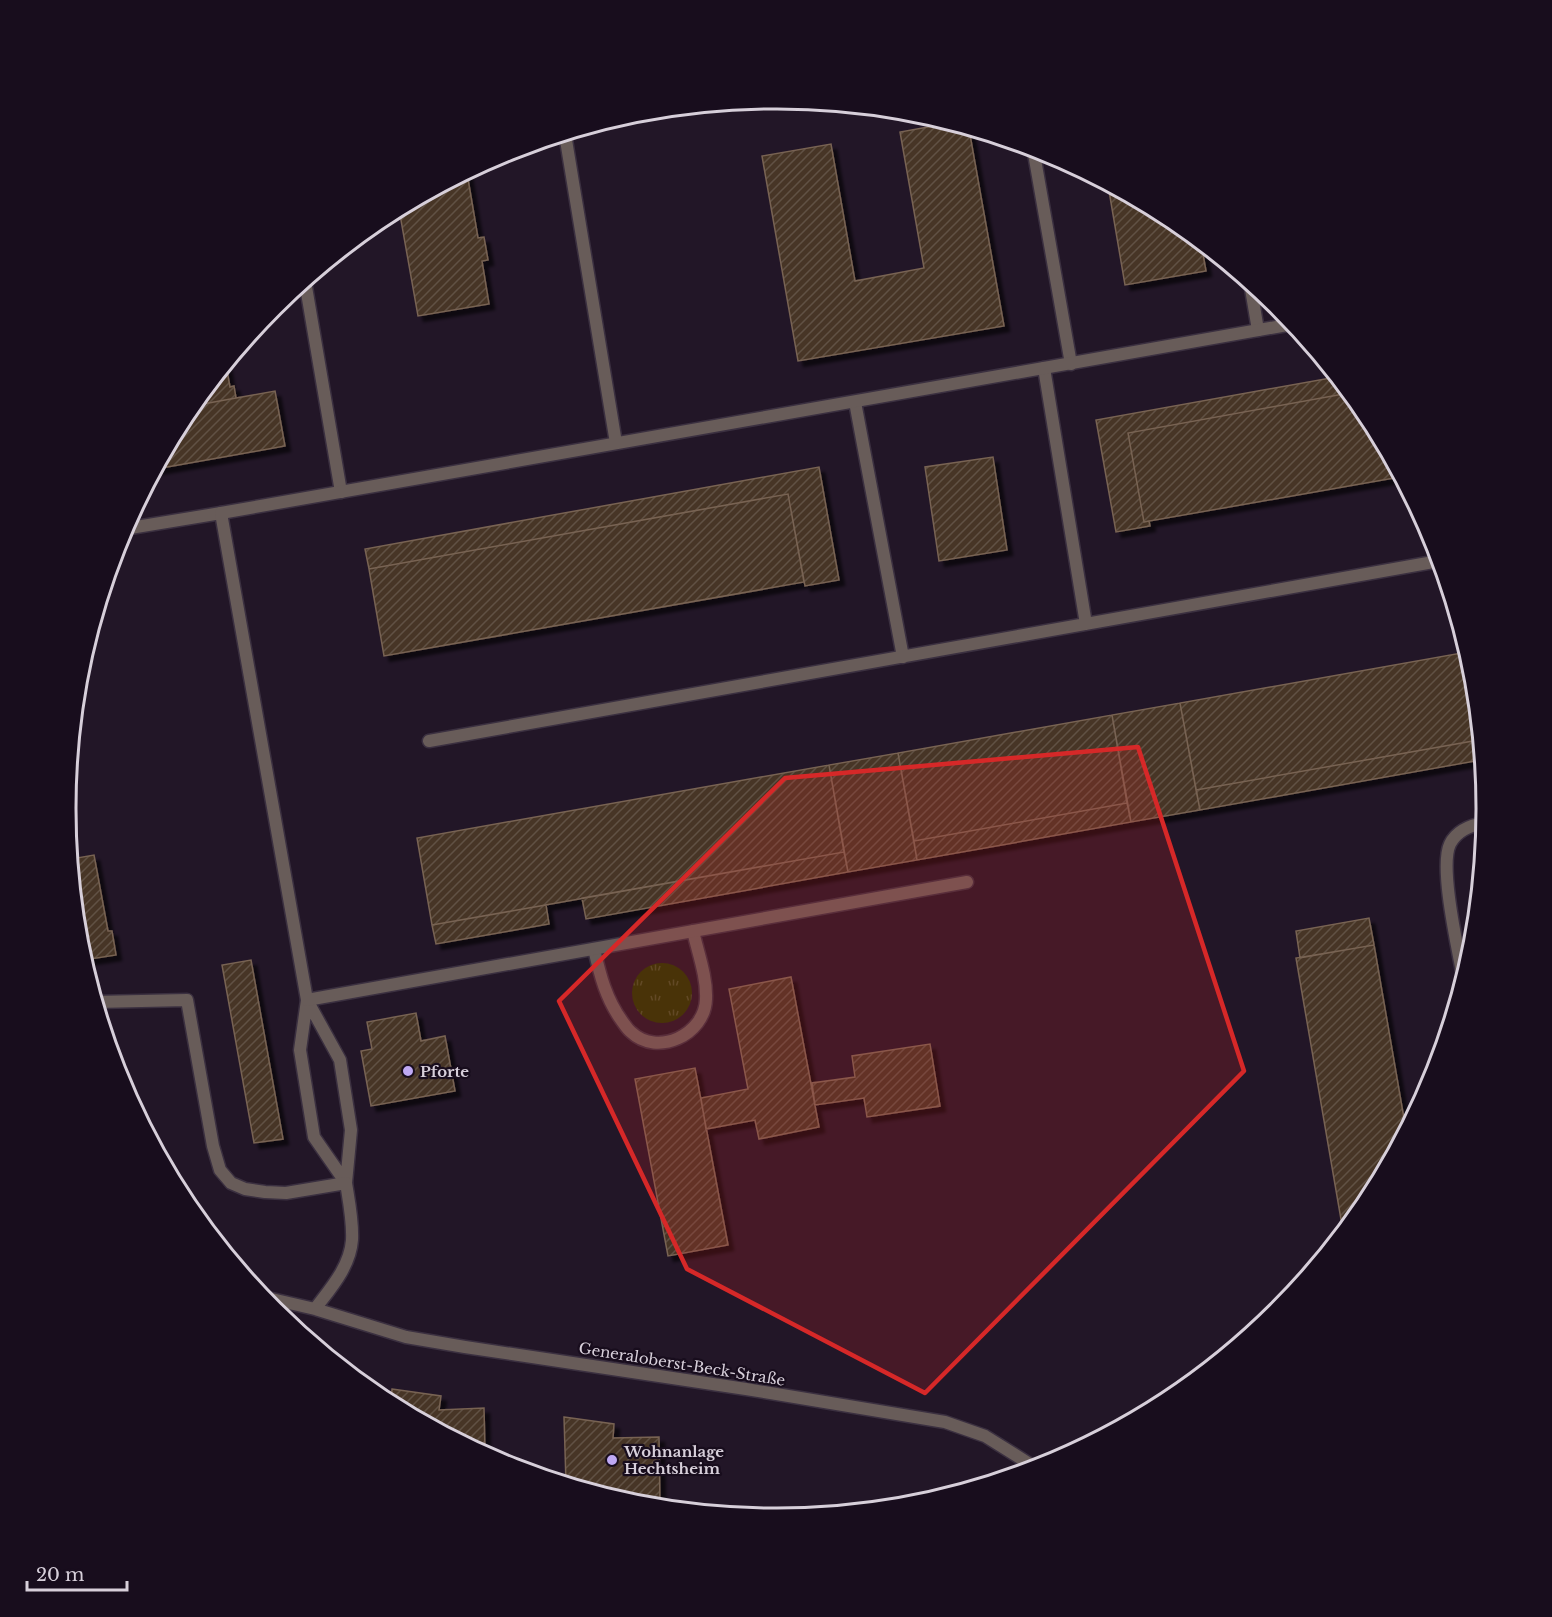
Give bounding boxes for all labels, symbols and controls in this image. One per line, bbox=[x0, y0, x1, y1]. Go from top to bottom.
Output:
place label: Pforte bbox=[420, 1062, 469, 1081]
marker: Pforte bbox=[401, 1064, 415, 1078]
street label: Generaloberst-Beck-Straße bbox=[577, 1338, 787, 1390]
place label: Wohnanlage Hechtsheim bbox=[623, 1442, 724, 1478]
marker: Wohnanlage Hechtsheim bbox=[605, 1453, 619, 1467]
scale bar bbox=[27, 1554, 128, 1592]
text: 20 m bbox=[36, 1564, 84, 1586]

